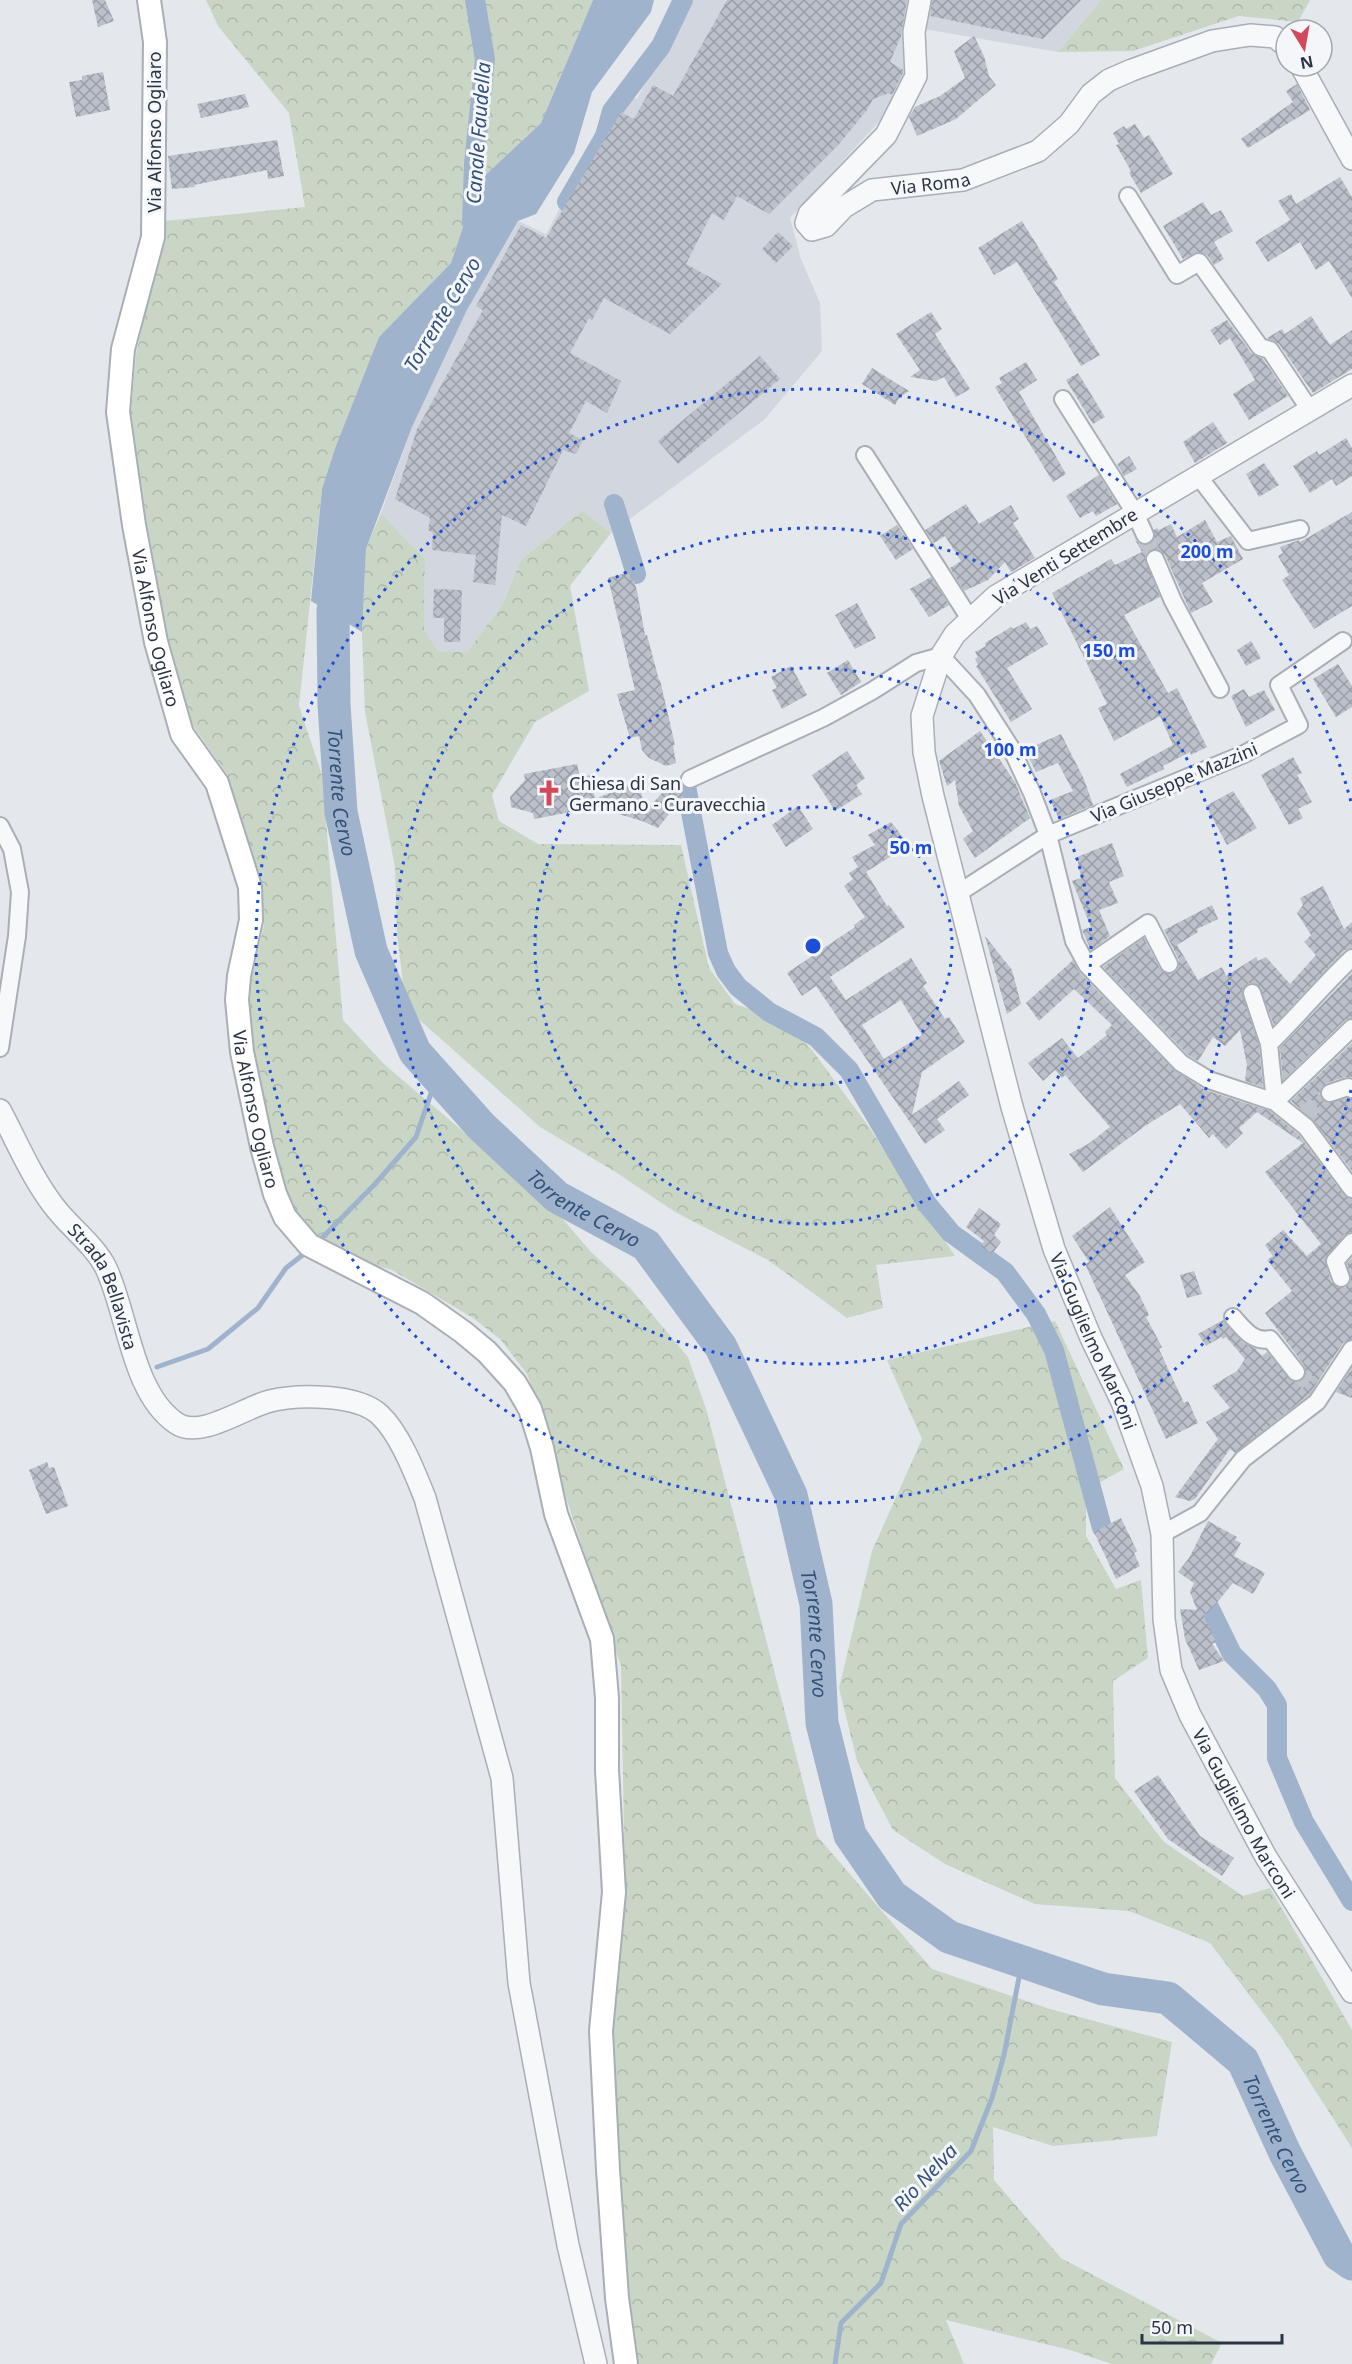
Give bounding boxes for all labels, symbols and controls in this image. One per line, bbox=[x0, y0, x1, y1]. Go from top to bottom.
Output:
north arrow bbox=[1274, 18, 1334, 78]
street label: Via Alfonso Ogliaro bbox=[142, 51, 166, 213]
text: N bbox=[1298, 51, 1315, 75]
water label: Canale Faudella bbox=[460, 61, 496, 205]
street label: Via Roma bbox=[890, 166, 974, 200]
water label: Torrente Cervo bbox=[397, 252, 487, 376]
street label: Via Venti Settembre bbox=[988, 502, 1142, 610]
text: 200 m bbox=[1180, 539, 1234, 563]
street label: Via Alfonso Ogliaro bbox=[127, 547, 186, 710]
text: 150 m bbox=[1082, 638, 1136, 662]
water label: Torrente Cervo bbox=[322, 727, 364, 859]
street label: Via Giuseppe Mazzini bbox=[1087, 736, 1261, 828]
text: 100 m bbox=[983, 737, 1037, 761]
place label: Chiesa di San Germano - Curavecchia bbox=[569, 771, 766, 816]
church icon: Chiesa di San Germano - Curavecchia bbox=[534, 778, 564, 808]
text: 50 m bbox=[890, 835, 932, 859]
centre of rings bbox=[803, 936, 823, 956]
street label: Via Alfonso Ogliaro bbox=[228, 1029, 285, 1191]
water label: Torrente Cervo bbox=[522, 1163, 646, 1253]
street label: Strada Bellavista bbox=[63, 1218, 143, 1353]
street label: Via Guglielmo Marconi bbox=[1045, 1249, 1143, 1433]
water label: Torrente Cervo bbox=[795, 1567, 834, 1699]
street label: Via Guglielmo Marconi bbox=[1187, 1724, 1301, 1903]
water label: Torrente Cervo bbox=[1237, 2070, 1318, 2198]
water label: Rio Nelva bbox=[887, 2137, 963, 2217]
scale bar bbox=[1142, 2307, 1282, 2345]
text: 50 m bbox=[1151, 2315, 1193, 2339]

